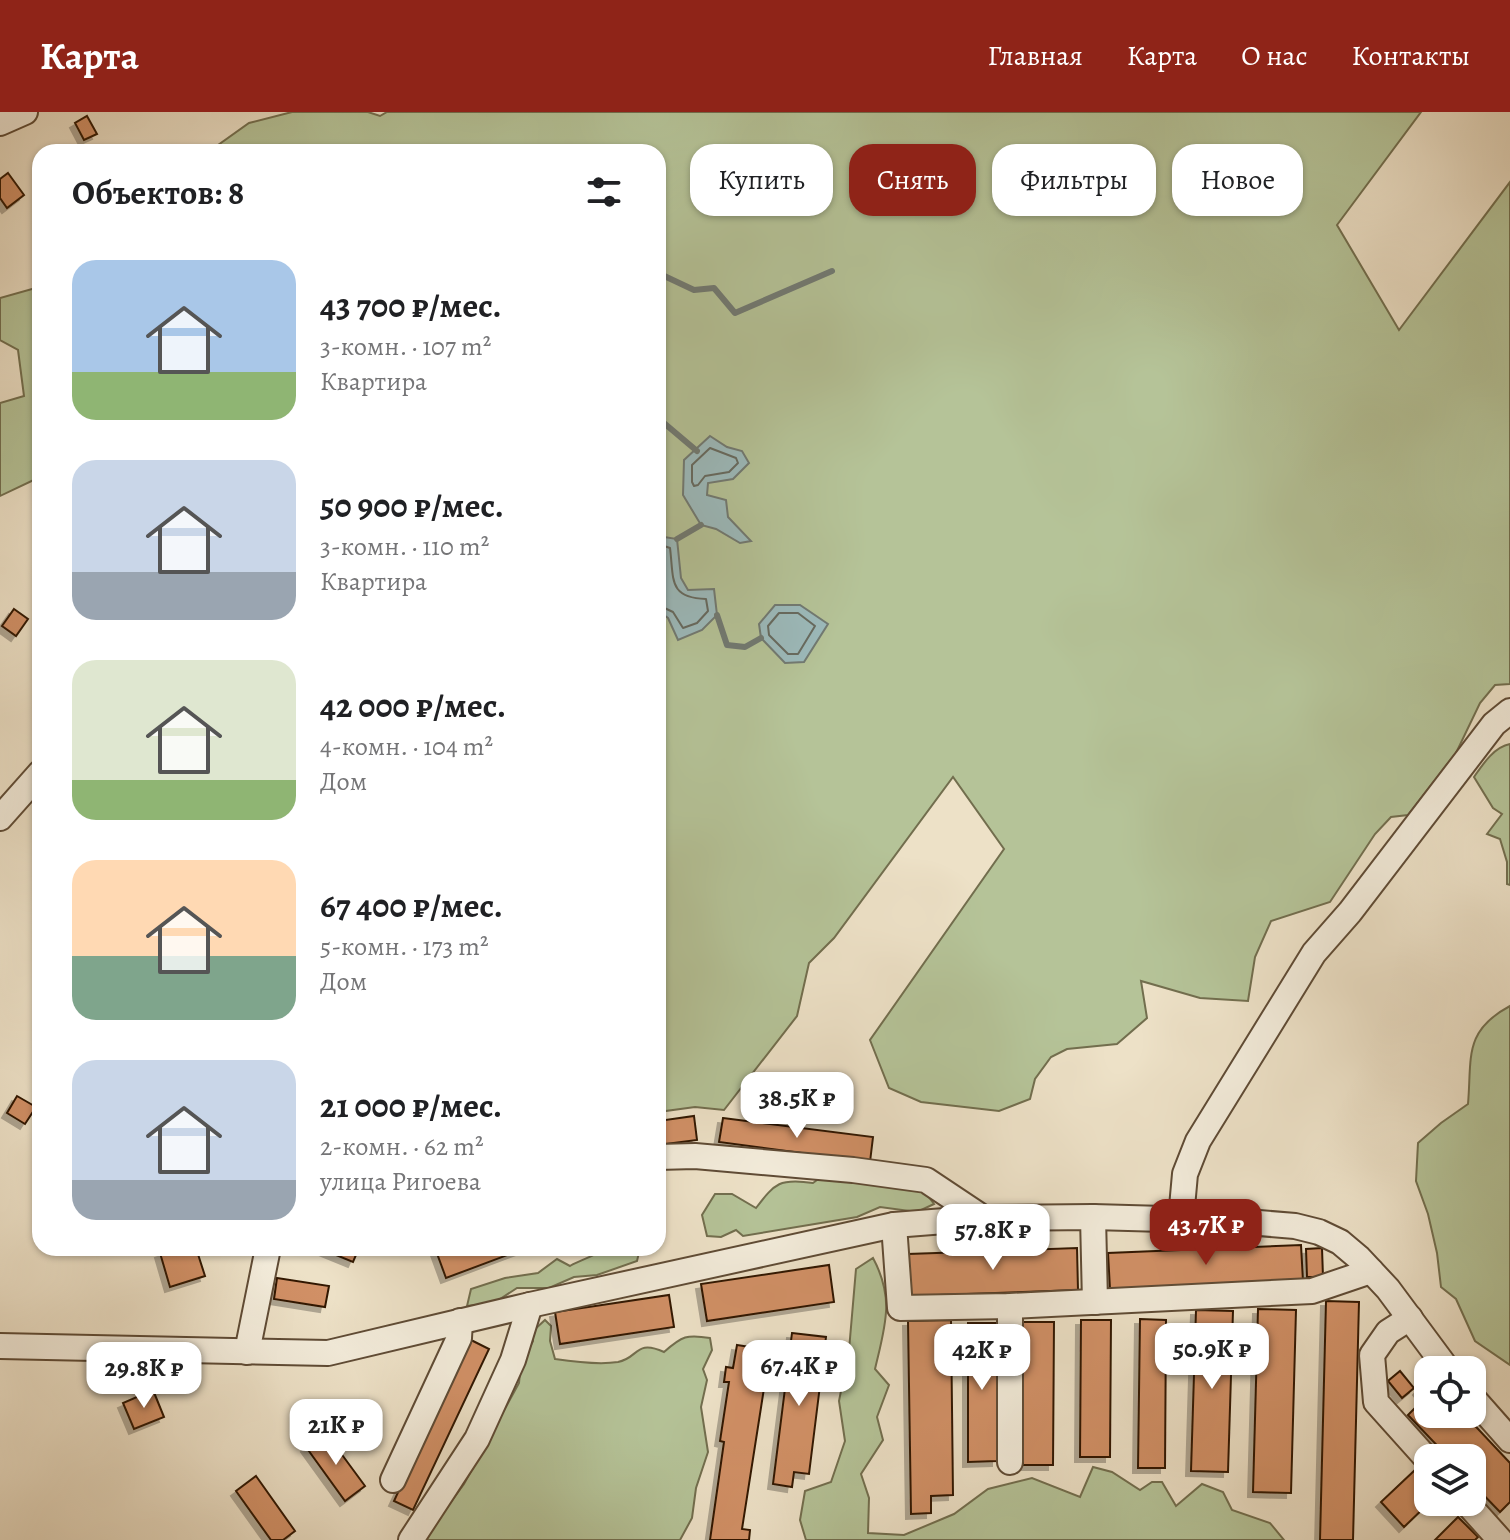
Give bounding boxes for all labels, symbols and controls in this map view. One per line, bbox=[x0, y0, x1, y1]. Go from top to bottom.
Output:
text: Карта bbox=[40, 30, 139, 82]
text: Главная bbox=[987, 37, 1083, 75]
text: Карта bbox=[1127, 37, 1197, 75]
text: О нас bbox=[1241, 37, 1308, 75]
text: Контакты bbox=[1352, 37, 1470, 75]
chip: Купить bbox=[690, 144, 833, 216]
chip: Снять bbox=[849, 144, 976, 216]
chip: Фильтры bbox=[992, 144, 1156, 216]
chip: Новое bbox=[1172, 144, 1303, 216]
text: Объектов: 8 bbox=[72, 169, 244, 216]
icon: filters bbox=[582, 170, 626, 214]
text: 43 700 ₽/мес. bbox=[320, 282, 502, 329]
icon: home bbox=[136, 292, 232, 388]
text: 3-комн. · 107 m² bbox=[320, 329, 491, 364]
text: Квартира bbox=[320, 364, 427, 399]
text: 50 900 ₽/мес. bbox=[320, 482, 504, 529]
icon: home bbox=[136, 492, 232, 588]
text: 3-комн. · 110 m² bbox=[320, 529, 489, 564]
text: Квартира bbox=[320, 564, 427, 599]
text: 42 000 ₽/мес. bbox=[320, 682, 506, 729]
icon: home bbox=[136, 692, 232, 788]
text: 4-комн. · 104 m² bbox=[320, 729, 493, 764]
text: Дом bbox=[320, 764, 367, 799]
text: 67 400 ₽/мес. bbox=[320, 882, 503, 929]
icon: home bbox=[136, 892, 232, 988]
text: 5-комн. · 173 m² bbox=[320, 929, 489, 964]
text: Дом bbox=[320, 964, 367, 999]
pin: 38.5K ₽ bbox=[723, 1072, 871, 1140]
text: 38.5K ₽ bbox=[759, 1080, 835, 1115]
text: 21 000 ₽/мес. bbox=[320, 1082, 502, 1129]
icon: home bbox=[136, 1092, 232, 1188]
text: 2-комн. · 62 m² bbox=[320, 1129, 483, 1164]
text: улица Ригоева bbox=[320, 1164, 481, 1199]
pin: 43.7K ₽ bbox=[1132, 1199, 1280, 1267]
pin: 57.8K ₽ bbox=[919, 1204, 1067, 1272]
text: 43.7K ₽ bbox=[1168, 1207, 1244, 1242]
text: 57.8K ₽ bbox=[955, 1212, 1031, 1247]
pin: 50.9K ₽ bbox=[1138, 1323, 1286, 1391]
pin: 42K ₽ bbox=[926, 1324, 1038, 1392]
text: 50.9K ₽ bbox=[1173, 1331, 1251, 1366]
text: 42K ₽ bbox=[952, 1332, 1012, 1367]
pin: 67.4K ₽ bbox=[725, 1340, 873, 1408]
pin: 29.8K ₽ bbox=[70, 1342, 218, 1410]
text: 67.4K ₽ bbox=[760, 1348, 838, 1383]
text: 29.8K ₽ bbox=[104, 1350, 184, 1385]
map controls bbox=[1414, 1356, 1486, 1516]
button: locate bbox=[1414, 1356, 1486, 1428]
pin: 21K ₽ bbox=[280, 1399, 392, 1467]
text: 21K ₽ bbox=[308, 1407, 364, 1442]
button: layers bbox=[1414, 1444, 1486, 1516]

